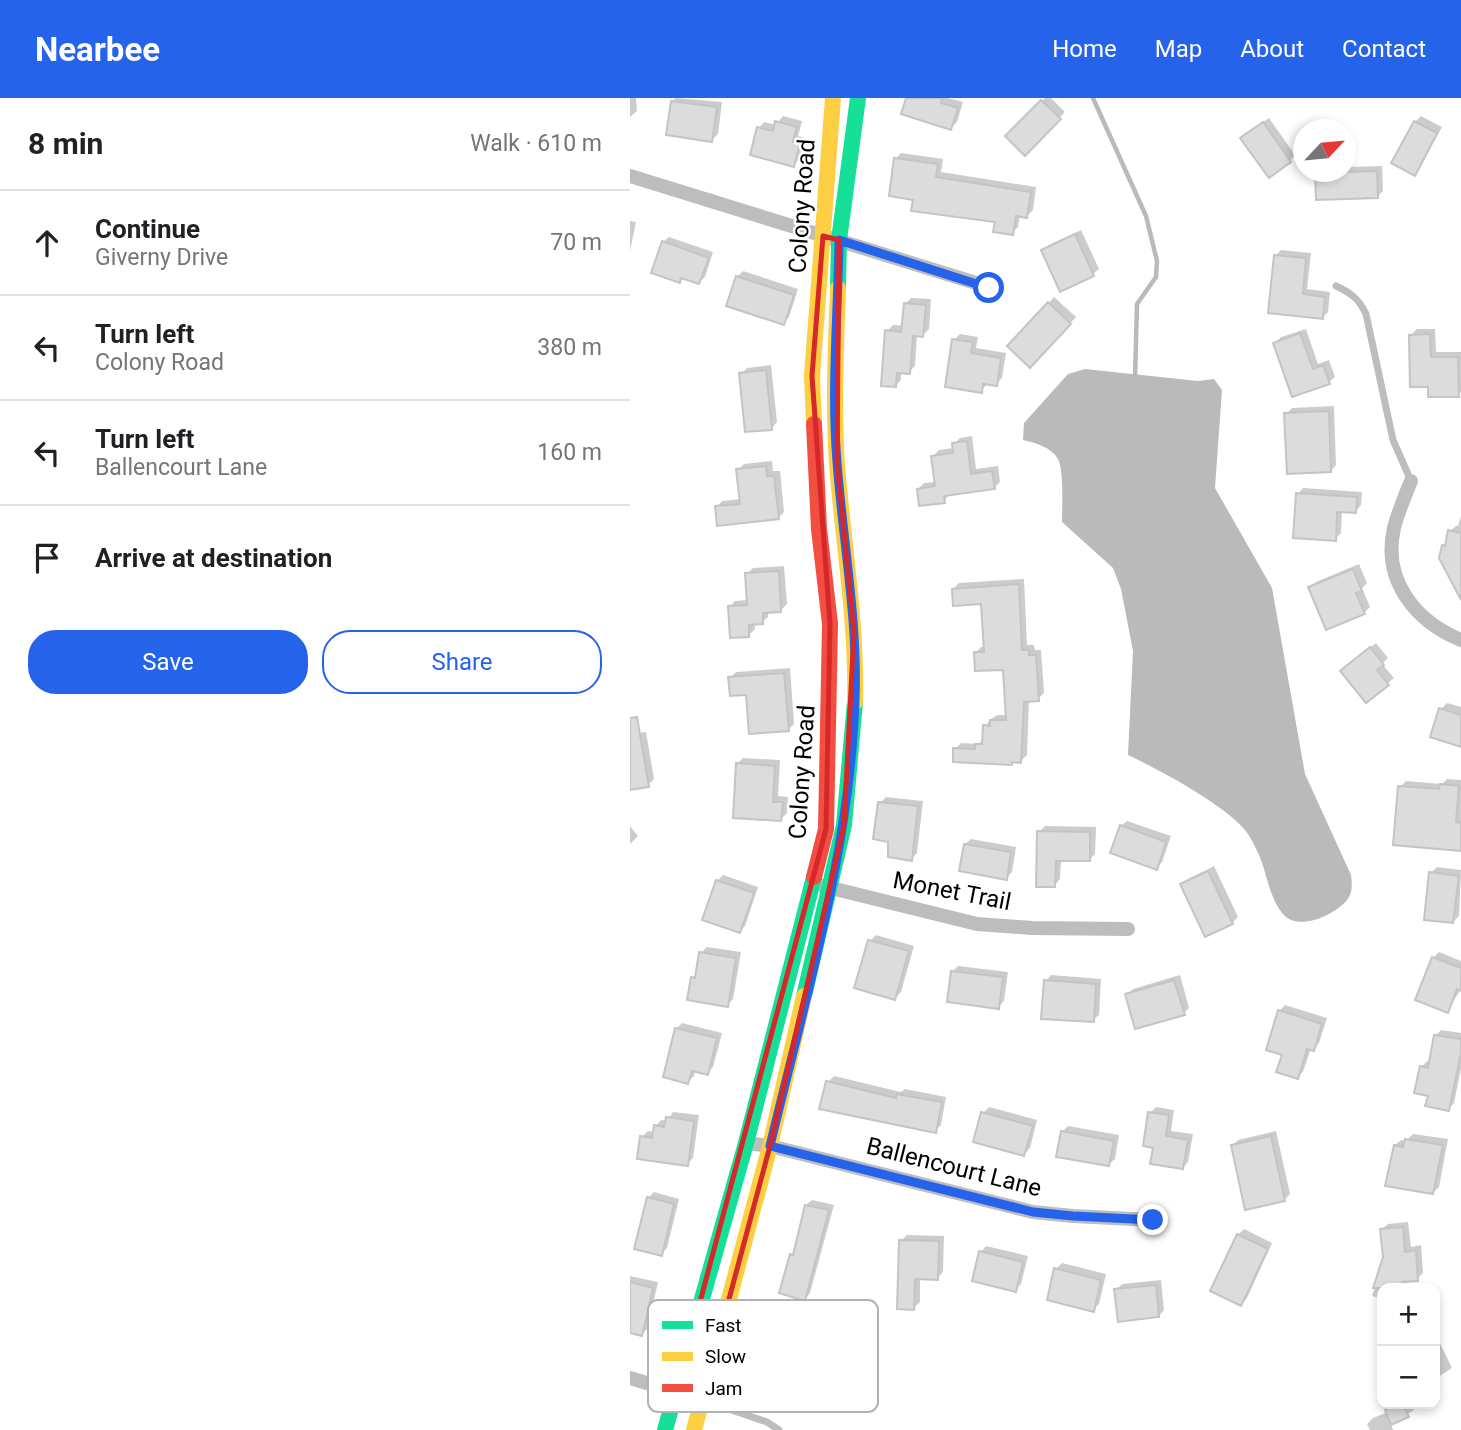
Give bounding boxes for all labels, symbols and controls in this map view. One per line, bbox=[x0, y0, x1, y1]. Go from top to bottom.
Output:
text: Nearbee bbox=[35, 30, 160, 69]
text: Home bbox=[1052, 35, 1117, 63]
text: Map bbox=[1155, 35, 1202, 63]
text: About bbox=[1240, 35, 1304, 63]
text: Contact bbox=[1342, 35, 1426, 63]
north arrow bbox=[1293, 119, 1356, 182]
text: 8 min bbox=[28, 126, 103, 161]
text: Walk · 610 m bbox=[470, 130, 602, 157]
street label: Colony Road bbox=[783, 138, 821, 274]
text: Continue bbox=[95, 214, 200, 244]
icon: ahead bbox=[28, 224, 66, 262]
text: 70 m bbox=[550, 229, 602, 256]
text: Giverny Drive bbox=[95, 244, 228, 271]
route start bbox=[973, 272, 1004, 303]
text: Turn left bbox=[95, 319, 194, 349]
icon: left bbox=[28, 329, 66, 367]
text: 380 m bbox=[537, 334, 602, 361]
text: Colony Road bbox=[95, 349, 224, 376]
text: Turn left bbox=[95, 424, 194, 454]
icon: left bbox=[28, 434, 66, 472]
text: 160 m bbox=[537, 439, 602, 466]
text: Ballencourt Lane bbox=[95, 454, 267, 481]
icon: arrive bbox=[28, 539, 66, 577]
text: Arrive at destination bbox=[95, 543, 332, 573]
button: Save bbox=[28, 630, 308, 694]
button: Share bbox=[322, 630, 602, 694]
street label: Colony Road bbox=[783, 704, 821, 840]
street label: Monet Trail bbox=[891, 866, 1013, 916]
street label: Ballencourt Lane bbox=[863, 1132, 1045, 1202]
route end bbox=[1137, 1204, 1168, 1235]
map controls bbox=[1377, 1283, 1440, 1409]
button: + bbox=[1377, 1283, 1440, 1346]
legend bbox=[648, 1300, 878, 1412]
text: Fast bbox=[705, 1314, 742, 1337]
text: Slow bbox=[705, 1345, 746, 1368]
button: − bbox=[1377, 1346, 1440, 1409]
text: Jam bbox=[705, 1377, 742, 1400]

